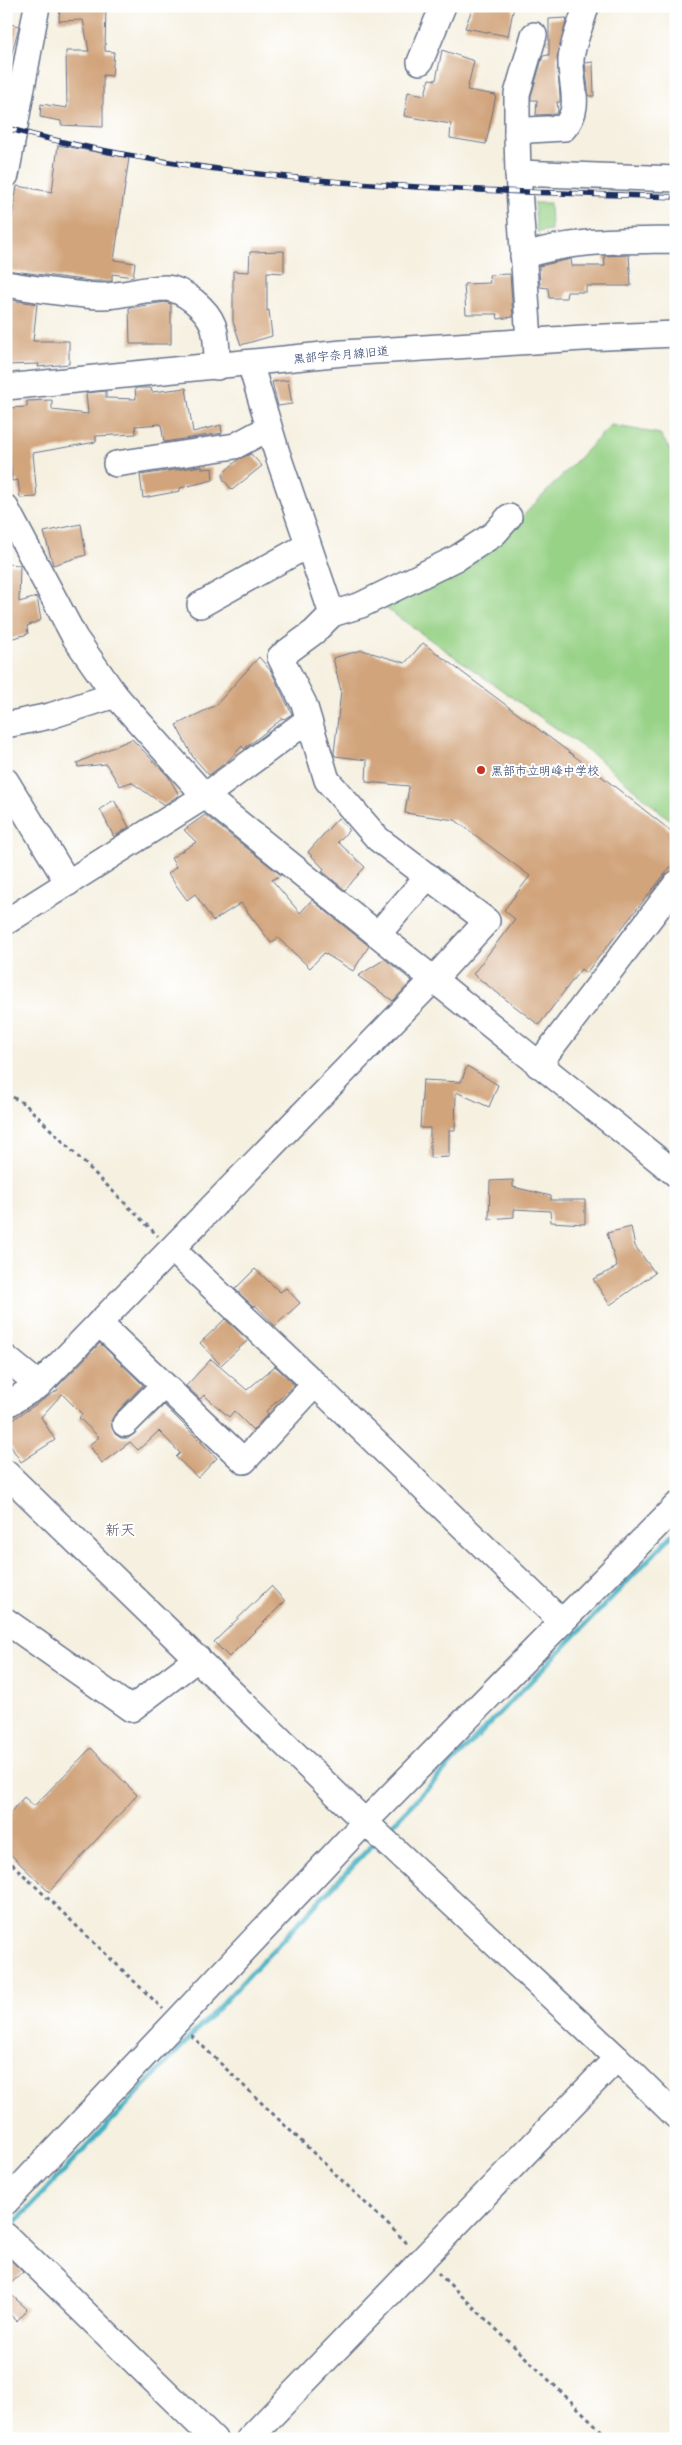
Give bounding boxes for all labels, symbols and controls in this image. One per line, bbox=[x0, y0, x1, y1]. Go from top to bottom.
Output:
street label: 黒部宇奈月線旧道 bbox=[292, 341, 390, 367]
place label: 黒部市立明峰中学校 bbox=[491, 761, 599, 779]
marker: 黒部市立明峰中学校 bbox=[475, 764, 487, 776]
district label: 新天 bbox=[105, 1517, 135, 1540]

